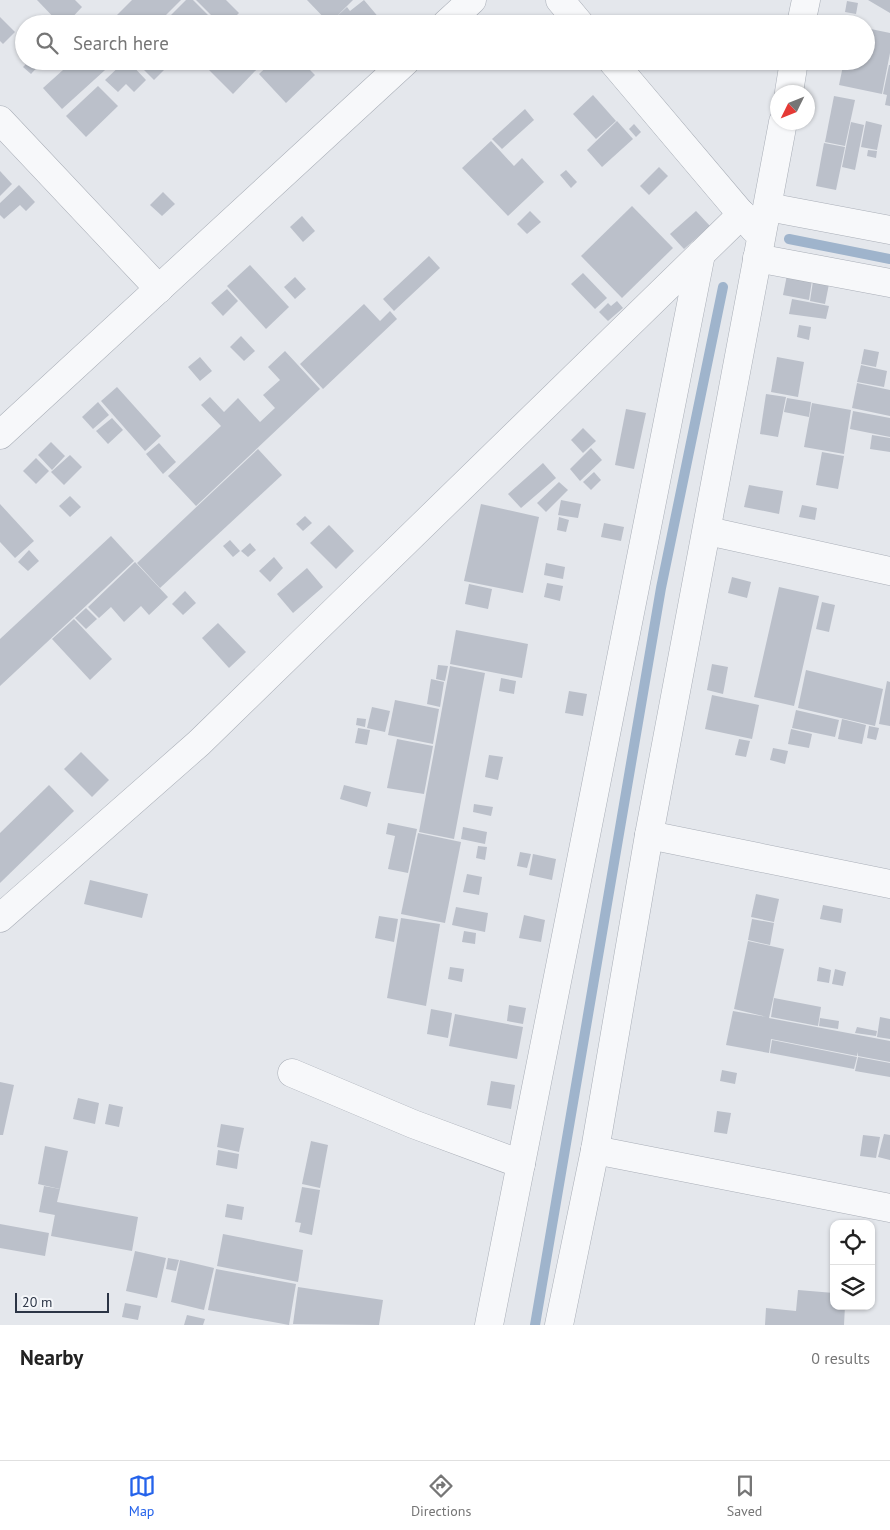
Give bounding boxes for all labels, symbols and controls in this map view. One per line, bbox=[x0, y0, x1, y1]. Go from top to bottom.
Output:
search box bbox=[15, 15, 875, 70]
icon: search bbox=[33, 29, 61, 57]
text: Search here bbox=[73, 31, 169, 55]
north arrow bbox=[770, 85, 815, 130]
map controls bbox=[830, 1220, 875, 1310]
button: locate bbox=[830, 1220, 875, 1265]
button: layers bbox=[830, 1265, 875, 1310]
scale bar bbox=[15, 1290, 109, 1313]
text: 20 m bbox=[22, 1293, 52, 1311]
text: Nearby bbox=[20, 1344, 83, 1371]
text: 0 results bbox=[811, 1348, 870, 1368]
tab: Map bbox=[128, 1472, 156, 1520]
tab: Directions bbox=[411, 1472, 471, 1520]
tab: Saved bbox=[727, 1472, 762, 1520]

